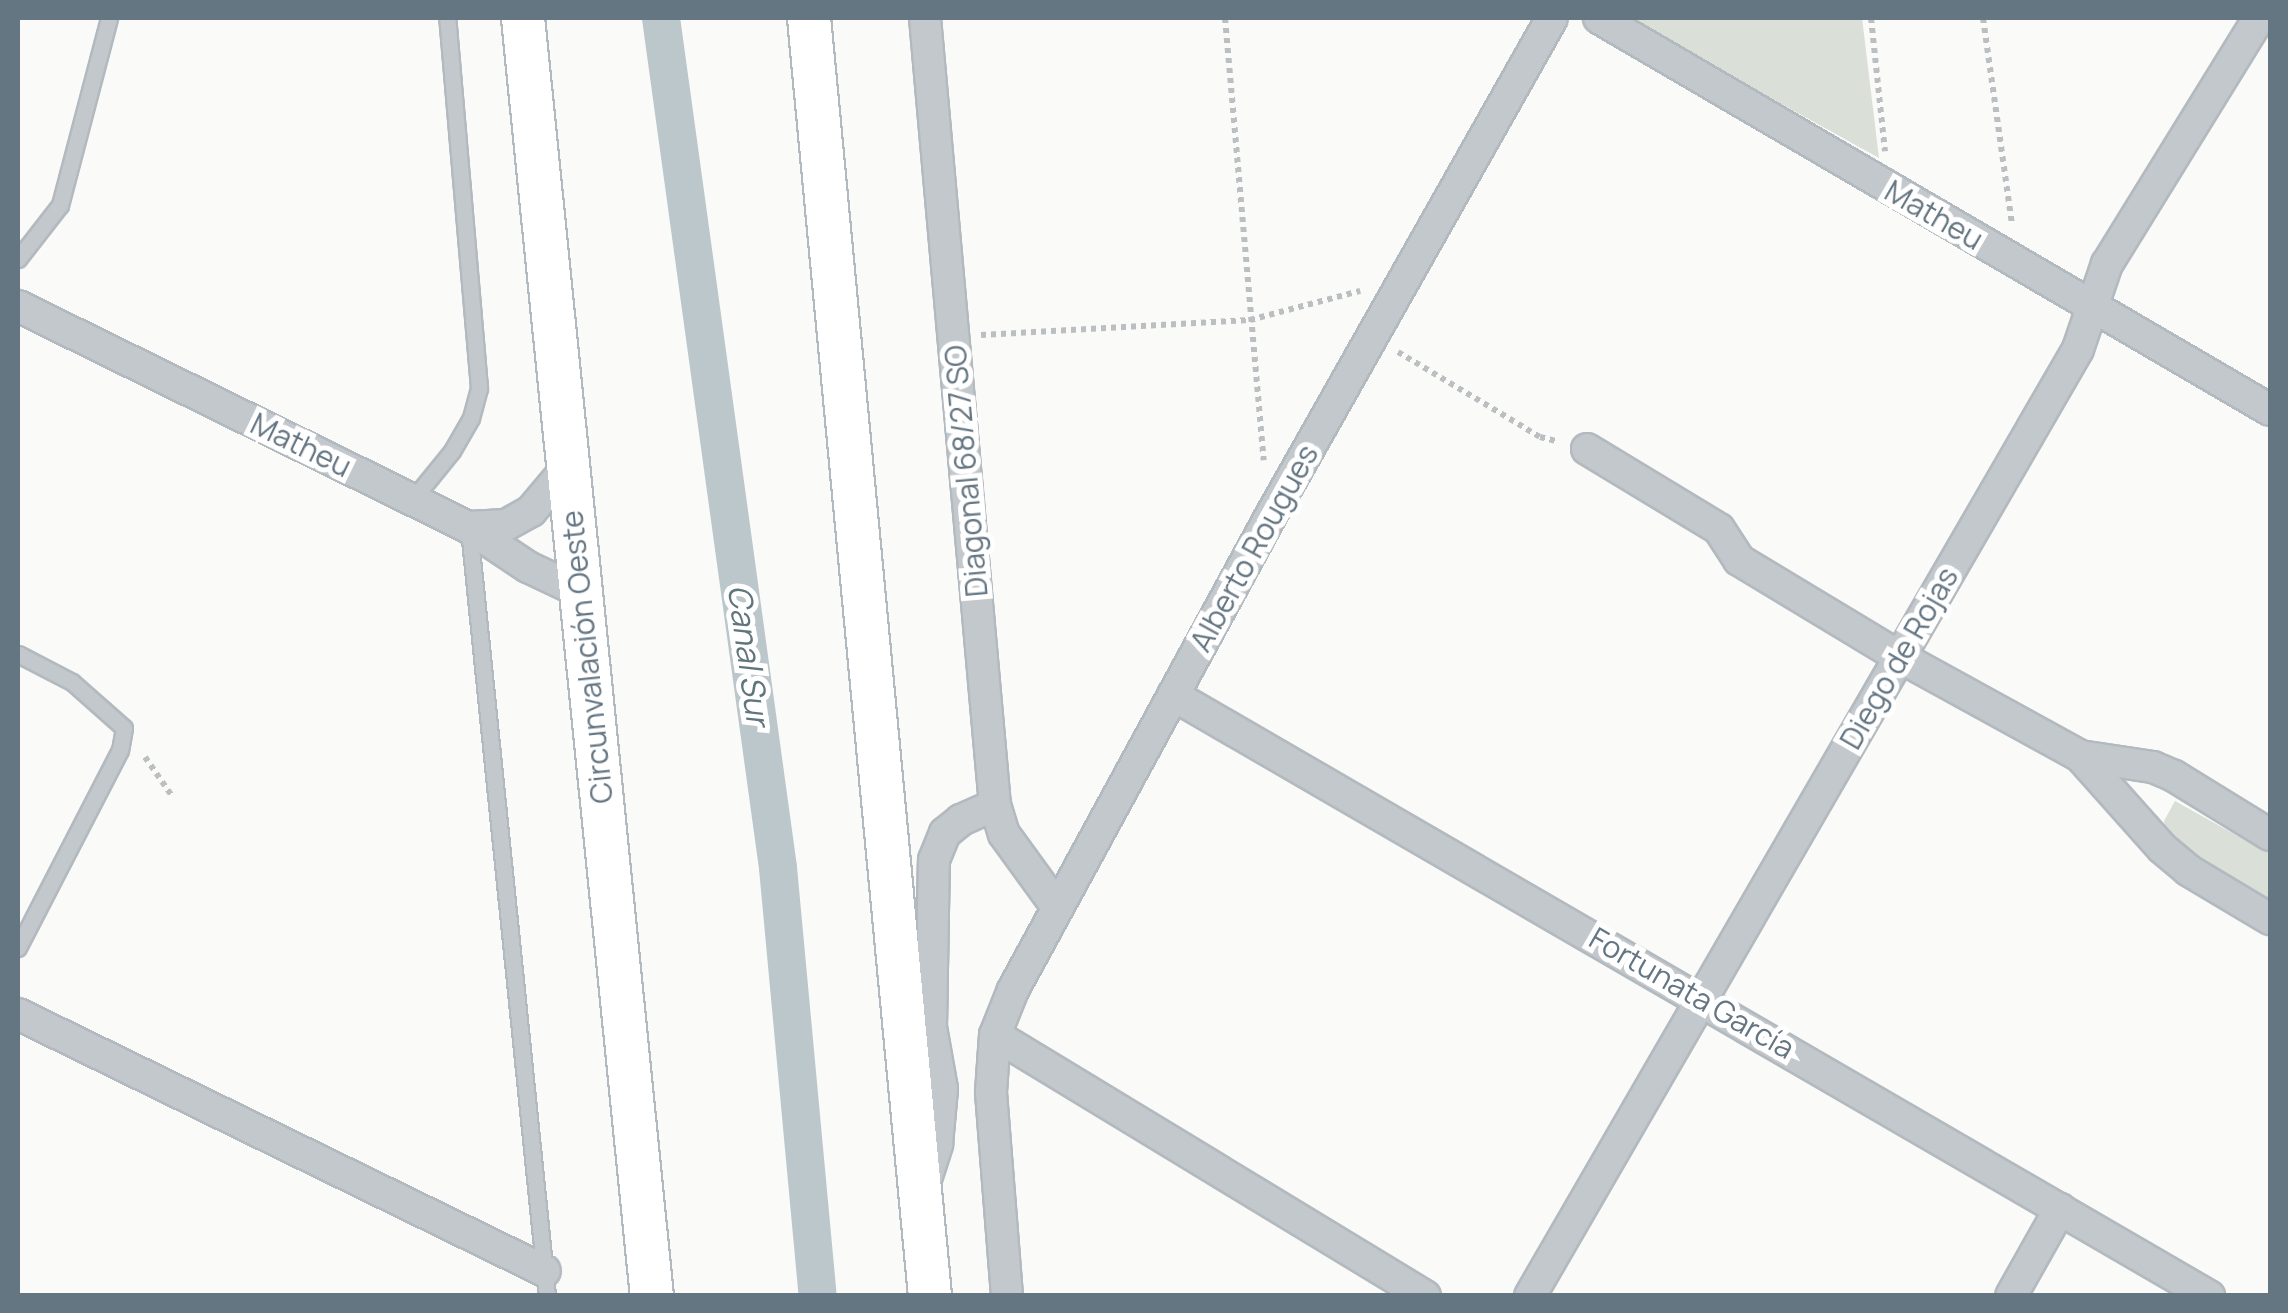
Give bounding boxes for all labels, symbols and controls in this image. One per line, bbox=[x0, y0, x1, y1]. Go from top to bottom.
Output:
street label: Matheu bbox=[1879, 173, 1989, 257]
street label: Diagonal 68/27 SO bbox=[937, 343, 995, 599]
street label: Matheu bbox=[245, 405, 357, 485]
street label: Alberto Rougues bbox=[1182, 438, 1326, 658]
street label: Circunvalación Oeste bbox=[554, 509, 620, 805]
street label: Diego de Rojas bbox=[1832, 561, 1966, 755]
water label: Canal Sur bbox=[720, 582, 778, 728]
street label: Fortunata García bbox=[1583, 920, 1801, 1066]

